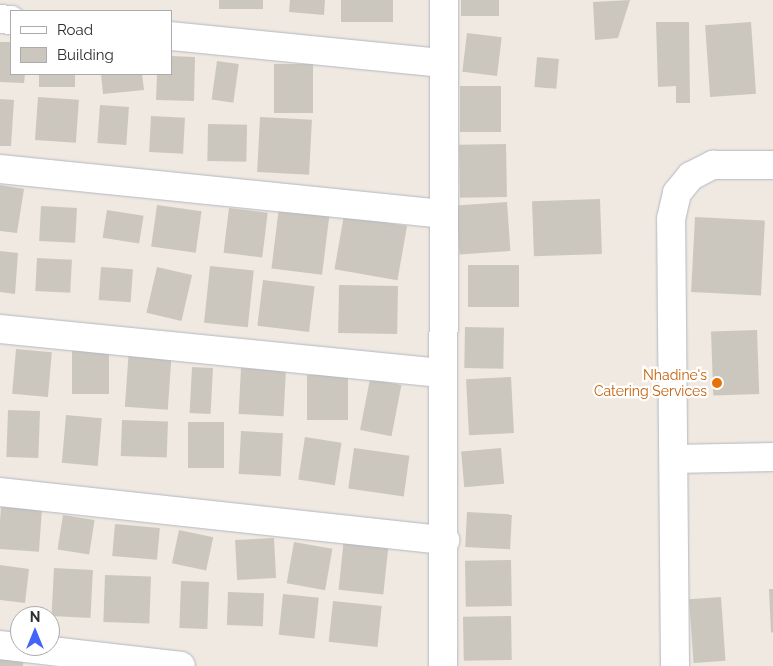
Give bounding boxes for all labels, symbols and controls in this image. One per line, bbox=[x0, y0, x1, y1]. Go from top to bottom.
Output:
legend bbox=[10, 10, 172, 75]
text: Road bbox=[57, 21, 93, 39]
text: Building bbox=[57, 46, 114, 64]
place label: Nhadine's Catering Services bbox=[594, 367, 707, 400]
marker: Nhadine's Catering Services bbox=[711, 377, 723, 389]
north arrow bbox=[10, 606, 60, 656]
text: N bbox=[30, 609, 40, 625]

